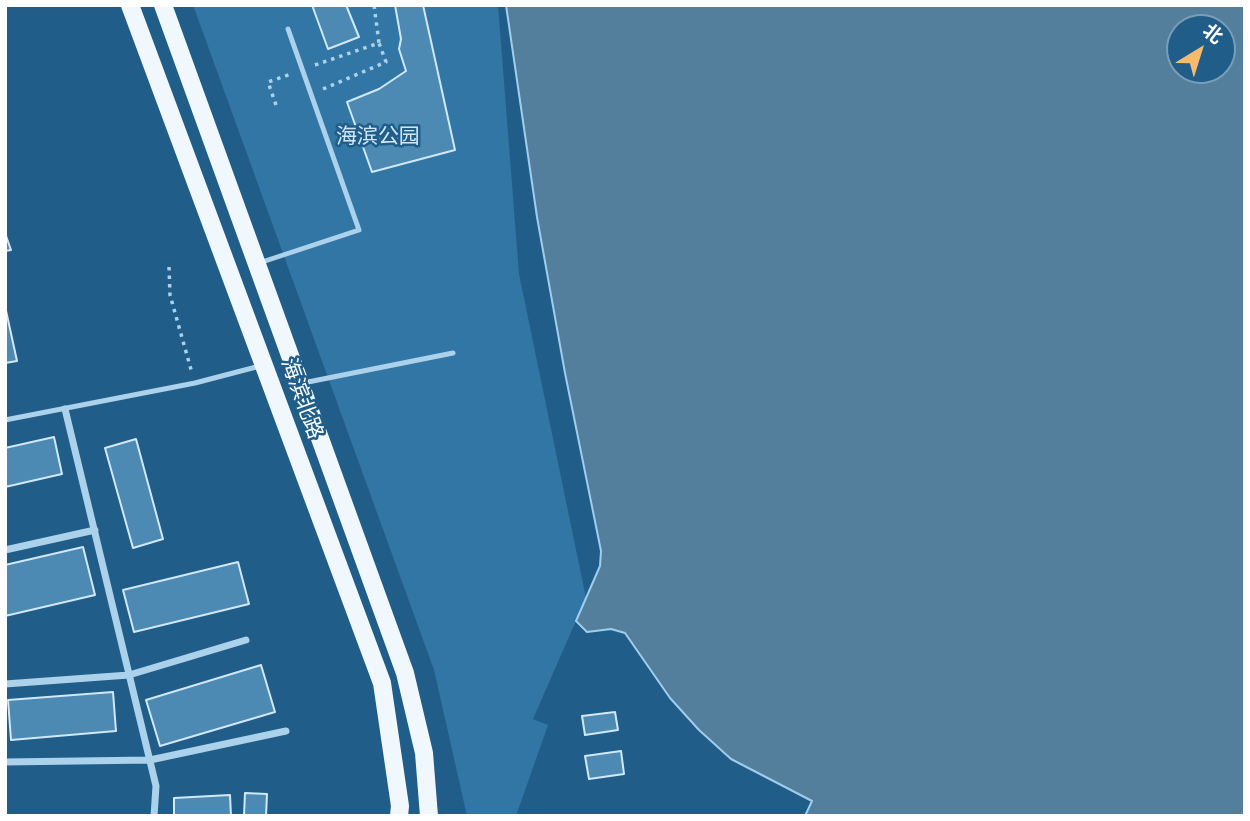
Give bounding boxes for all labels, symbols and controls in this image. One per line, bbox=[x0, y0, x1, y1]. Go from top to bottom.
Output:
north arrow bbox=[1166, 14, 1236, 84]
text: 北 bbox=[1198, 20, 1227, 49]
park label: 海滨公园 bbox=[336, 124, 420, 150]
street label: 海滨北路 bbox=[275, 355, 327, 443]

